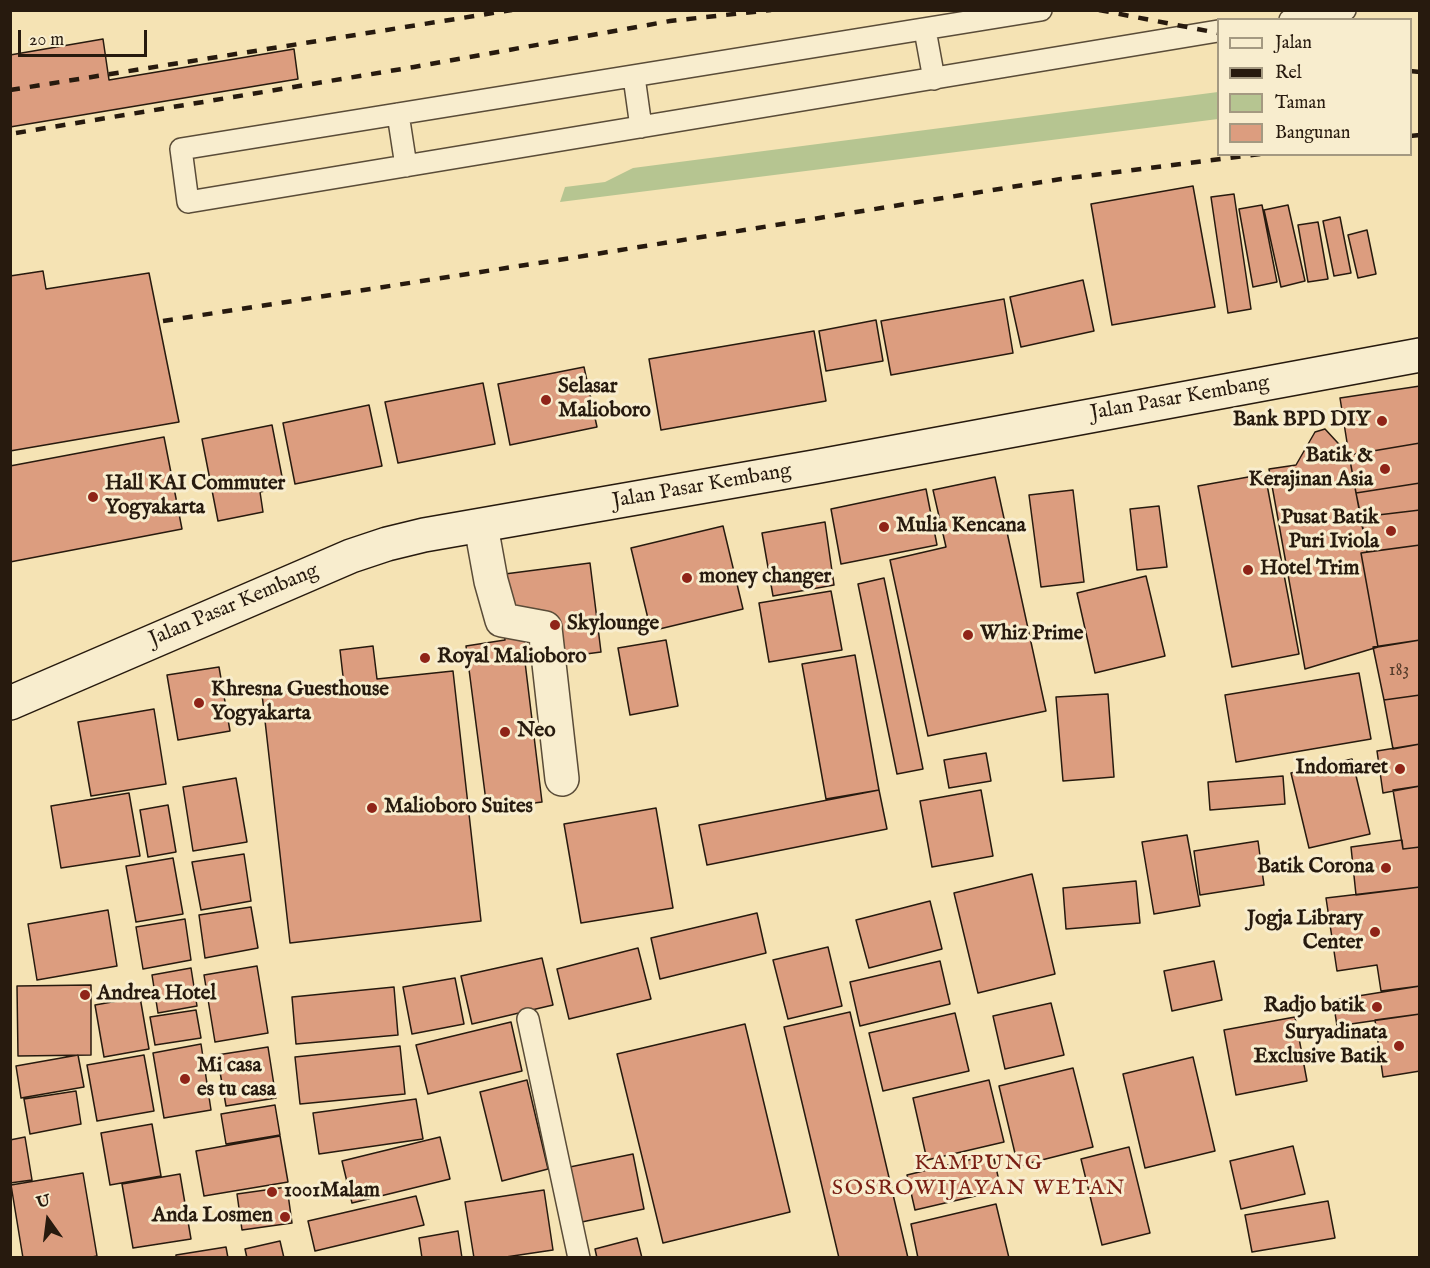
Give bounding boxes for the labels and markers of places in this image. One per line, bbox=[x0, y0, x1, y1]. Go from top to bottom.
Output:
place label: Selasar Malioboro bbox=[558, 375, 651, 425]
marker: Selasar Malioboro bbox=[539, 393, 553, 407]
place label: Bank BPD DIY bbox=[1233, 408, 1370, 434]
marker: Bank BPD DIY bbox=[1375, 414, 1389, 428]
place label: Batik & Kerajinan Asia bbox=[1248, 444, 1373, 494]
marker: Batik & Kerajinan Asia bbox=[1378, 462, 1392, 476]
place label: Hall KAI Commuter Yogyakarta bbox=[105, 472, 285, 522]
marker: Hall KAI Commuter Yogyakarta bbox=[86, 490, 100, 504]
place label: Pusat Batik Puri Iviola bbox=[1281, 506, 1379, 556]
place label: Mulia Kencana bbox=[896, 514, 1026, 540]
marker: Mulia Kencana bbox=[877, 520, 891, 534]
marker: Pusat Batik Puri Iviola bbox=[1384, 524, 1398, 538]
place label: Hotel Trim bbox=[1260, 557, 1359, 583]
marker: Hotel Trim bbox=[1241, 563, 1255, 577]
place label: money changer bbox=[699, 565, 831, 591]
marker: money changer bbox=[680, 571, 694, 585]
place label: Skylounge bbox=[567, 612, 659, 638]
marker: Skylounge bbox=[548, 618, 562, 632]
place label: Whiz Prime bbox=[980, 622, 1083, 648]
marker: Whiz Prime bbox=[961, 628, 975, 642]
place label: Royal Malioboro bbox=[437, 645, 587, 671]
marker: Royal Malioboro bbox=[418, 651, 432, 665]
place label: Khresna Guesthouse Yogyakarta bbox=[211, 678, 389, 728]
marker: Khresna Guesthouse Yogyakarta bbox=[192, 696, 206, 710]
place label: Neo bbox=[517, 719, 556, 745]
marker: Neo bbox=[498, 725, 512, 739]
place label: Indomaret bbox=[1295, 756, 1388, 782]
marker: Indomaret bbox=[1393, 762, 1407, 776]
place label: Malioboro Suites bbox=[384, 795, 533, 821]
marker: Malioboro Suites bbox=[365, 801, 379, 815]
place label: Batik Corona bbox=[1257, 855, 1374, 881]
marker: Batik Corona bbox=[1379, 861, 1393, 875]
place label: Jogja Library Center bbox=[1247, 907, 1363, 957]
marker: Jogja Library Center bbox=[1368, 925, 1382, 939]
place label: Andrea Hotel bbox=[97, 982, 216, 1008]
marker: Andrea Hotel bbox=[78, 988, 92, 1002]
place label: Radjo batik bbox=[1264, 994, 1365, 1020]
marker: Radjo batik bbox=[1370, 1000, 1384, 1014]
place label: Suryadinata Exclusive Batik bbox=[1253, 1021, 1387, 1071]
marker: Suryadinata Exclusive Batik bbox=[1392, 1039, 1406, 1053]
place label: Mi casa es tu casa bbox=[197, 1054, 276, 1104]
marker: Mi casa es tu casa bbox=[178, 1072, 192, 1086]
place label: 1001Malam bbox=[284, 1179, 380, 1205]
marker: 1001Malam bbox=[265, 1185, 279, 1199]
place label: Anda Losmen bbox=[152, 1204, 273, 1230]
marker: Anda Losmen bbox=[278, 1210, 292, 1224]

